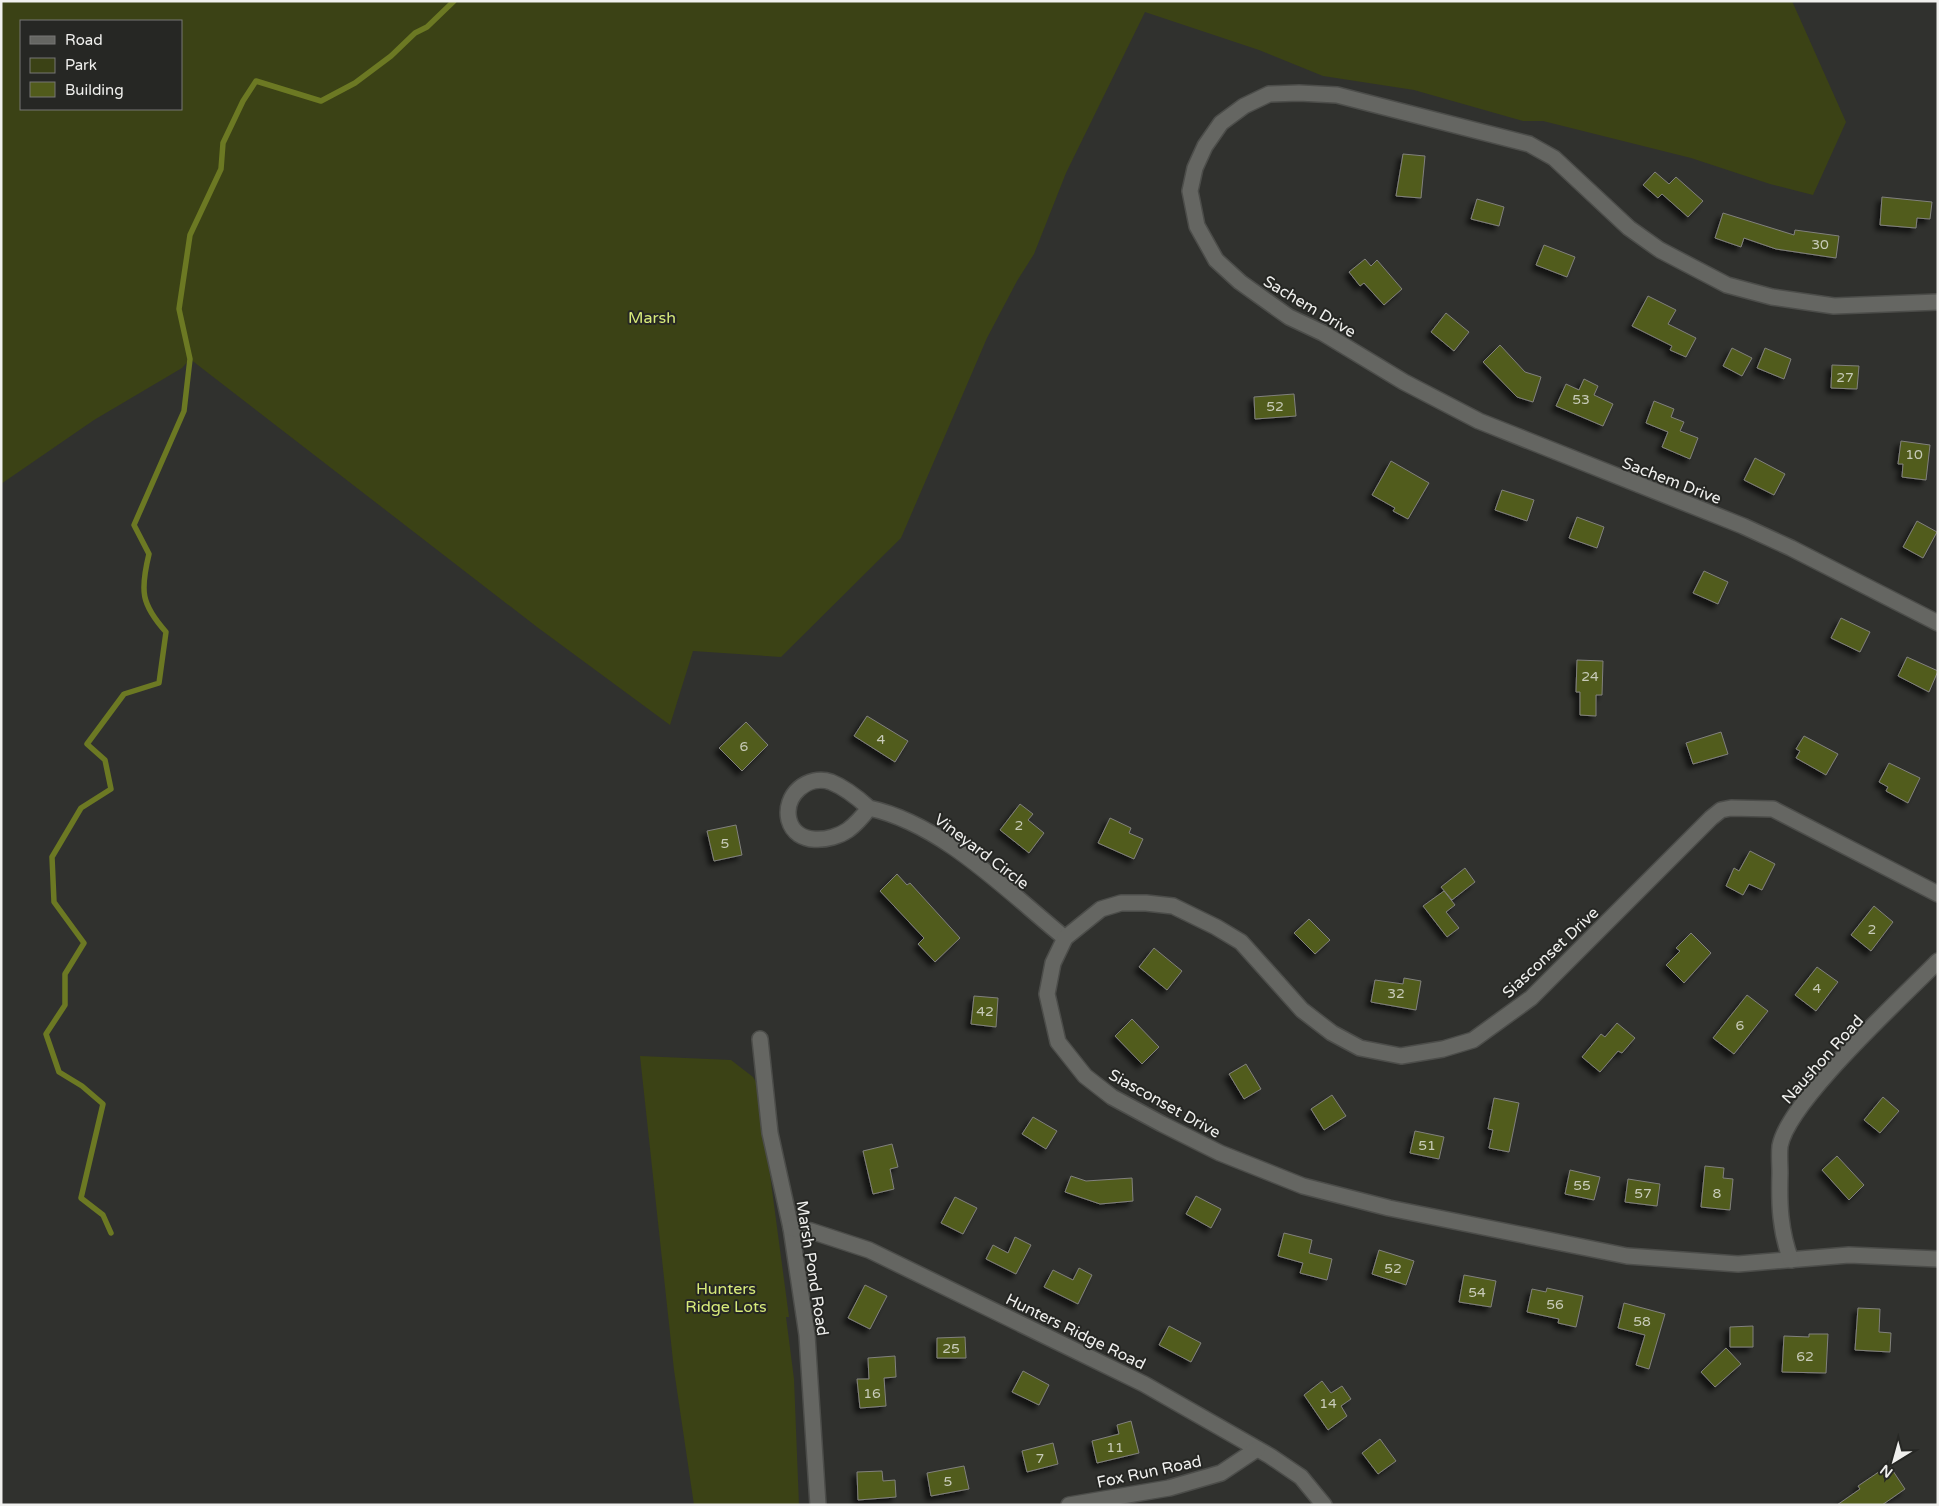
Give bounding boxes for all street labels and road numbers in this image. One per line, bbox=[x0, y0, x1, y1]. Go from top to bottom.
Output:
street label: Sachem Drive bbox=[1260, 271, 1359, 342]
street label: Sachem Drive bbox=[1619, 453, 1724, 509]
street label: Vineyard Circle bbox=[930, 810, 1033, 894]
street label: Siasconset Drive bbox=[1498, 903, 1603, 1003]
street label: Naushon Road bbox=[1778, 1011, 1868, 1108]
street label: Siasconset Drive bbox=[1105, 1065, 1224, 1143]
street label: Marsh Pond Road bbox=[791, 1199, 833, 1337]
street label: Hunters Ridge Road bbox=[1002, 1289, 1149, 1374]
street label: Fox Run Road bbox=[1095, 1451, 1203, 1493]

